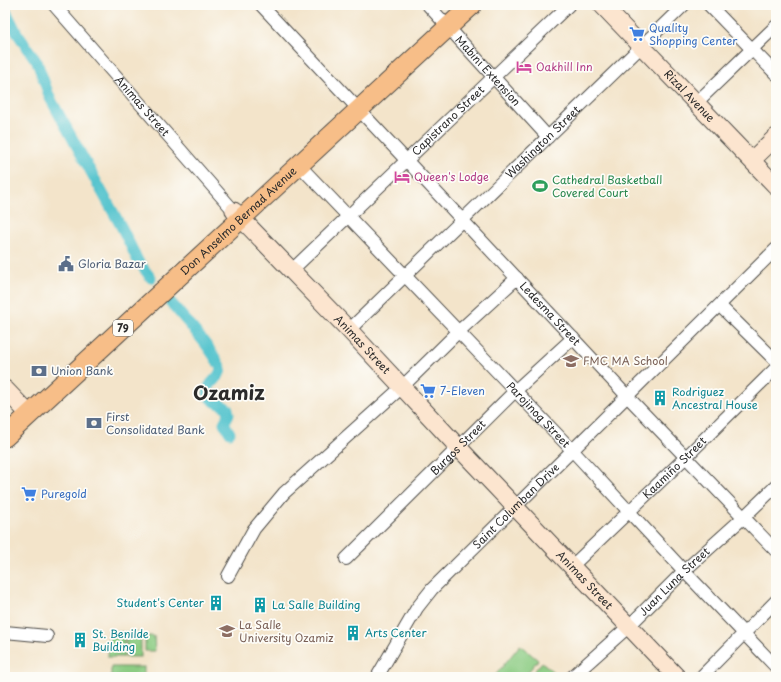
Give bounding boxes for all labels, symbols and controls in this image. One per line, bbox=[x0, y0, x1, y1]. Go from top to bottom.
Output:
place label: Quality Shopping Center bbox=[649, 19, 738, 49]
supermarket icon: Quality Shopping Center bbox=[628, 25, 646, 43]
street label: Mabini Extension bbox=[452, 31, 525, 110]
hotel icon: Oakhill Inn bbox=[515, 58, 533, 76]
place label: Oakhill Inn bbox=[536, 58, 593, 75]
street label: Rizal Avenue bbox=[660, 65, 719, 126]
street label: Animas Street bbox=[111, 71, 174, 140]
street label: Capistrano Street bbox=[408, 81, 488, 159]
street label: Washington Street bbox=[501, 101, 584, 182]
street label: Don Anselmo Bernad Avenue bbox=[176, 162, 300, 279]
hotel icon: Queen's Lodge bbox=[393, 168, 411, 186]
place label: Queen's Lodge bbox=[414, 168, 489, 185]
place label: Cathedral Basketball Covered Court bbox=[552, 171, 662, 201]
sports icon: Cathedral Basketball Covered Court bbox=[531, 177, 549, 195]
public building icon: Gloria Bazar bbox=[57, 255, 75, 273]
place label: Gloria Bazar bbox=[78, 255, 146, 272]
street label: Ledesma Street bbox=[516, 278, 585, 350]
street label: Animas Street bbox=[330, 311, 395, 378]
road number: 79 bbox=[113, 320, 133, 336]
school or university icon: FMC MA School bbox=[562, 352, 580, 370]
place label: FMC MA School bbox=[583, 352, 668, 369]
bank icon: Union Bank bbox=[30, 362, 48, 380]
place label: Union Bank bbox=[51, 362, 113, 379]
district label: Ozamiz bbox=[193, 378, 265, 406]
street label: Parojinog Street bbox=[503, 378, 575, 452]
supermarket icon: 7-Eleven bbox=[419, 382, 437, 400]
place label: 7-Eleven bbox=[440, 382, 485, 399]
place label: Rodriguez Ancestral House bbox=[672, 383, 758, 413]
building icon: Rodriguez Ancestral House bbox=[651, 389, 669, 407]
place label: First Consolidated Bank bbox=[106, 408, 205, 438]
bank icon: First Consolidated Bank bbox=[85, 414, 103, 432]
street label: Burgos Street bbox=[426, 415, 490, 479]
street label: Kaamiño Street bbox=[638, 432, 710, 502]
street label: Saint Columban Drive bbox=[468, 458, 563, 552]
supermarket icon: Puregold bbox=[20, 485, 38, 503]
place label: Puregold bbox=[41, 485, 87, 502]
street label: Juan Luna Street bbox=[635, 543, 714, 620]
street label: Animas Street bbox=[553, 546, 618, 613]
place label: Student's Center bbox=[117, 594, 205, 611]
building icon: Student's Center bbox=[207, 594, 225, 612]
building icon: La Salle Building bbox=[251, 596, 269, 614]
place label: La Salle Building bbox=[272, 596, 360, 613]
place label: La Salle University Ozamiz bbox=[239, 616, 333, 646]
school or university icon: La Salle University Ozamiz bbox=[218, 622, 236, 640]
building icon: Arts Center bbox=[344, 624, 362, 642]
place label: Arts Center bbox=[365, 624, 427, 641]
place label: St. Benilde Building bbox=[92, 625, 149, 655]
building icon: St. Benilde Building bbox=[71, 631, 89, 649]

